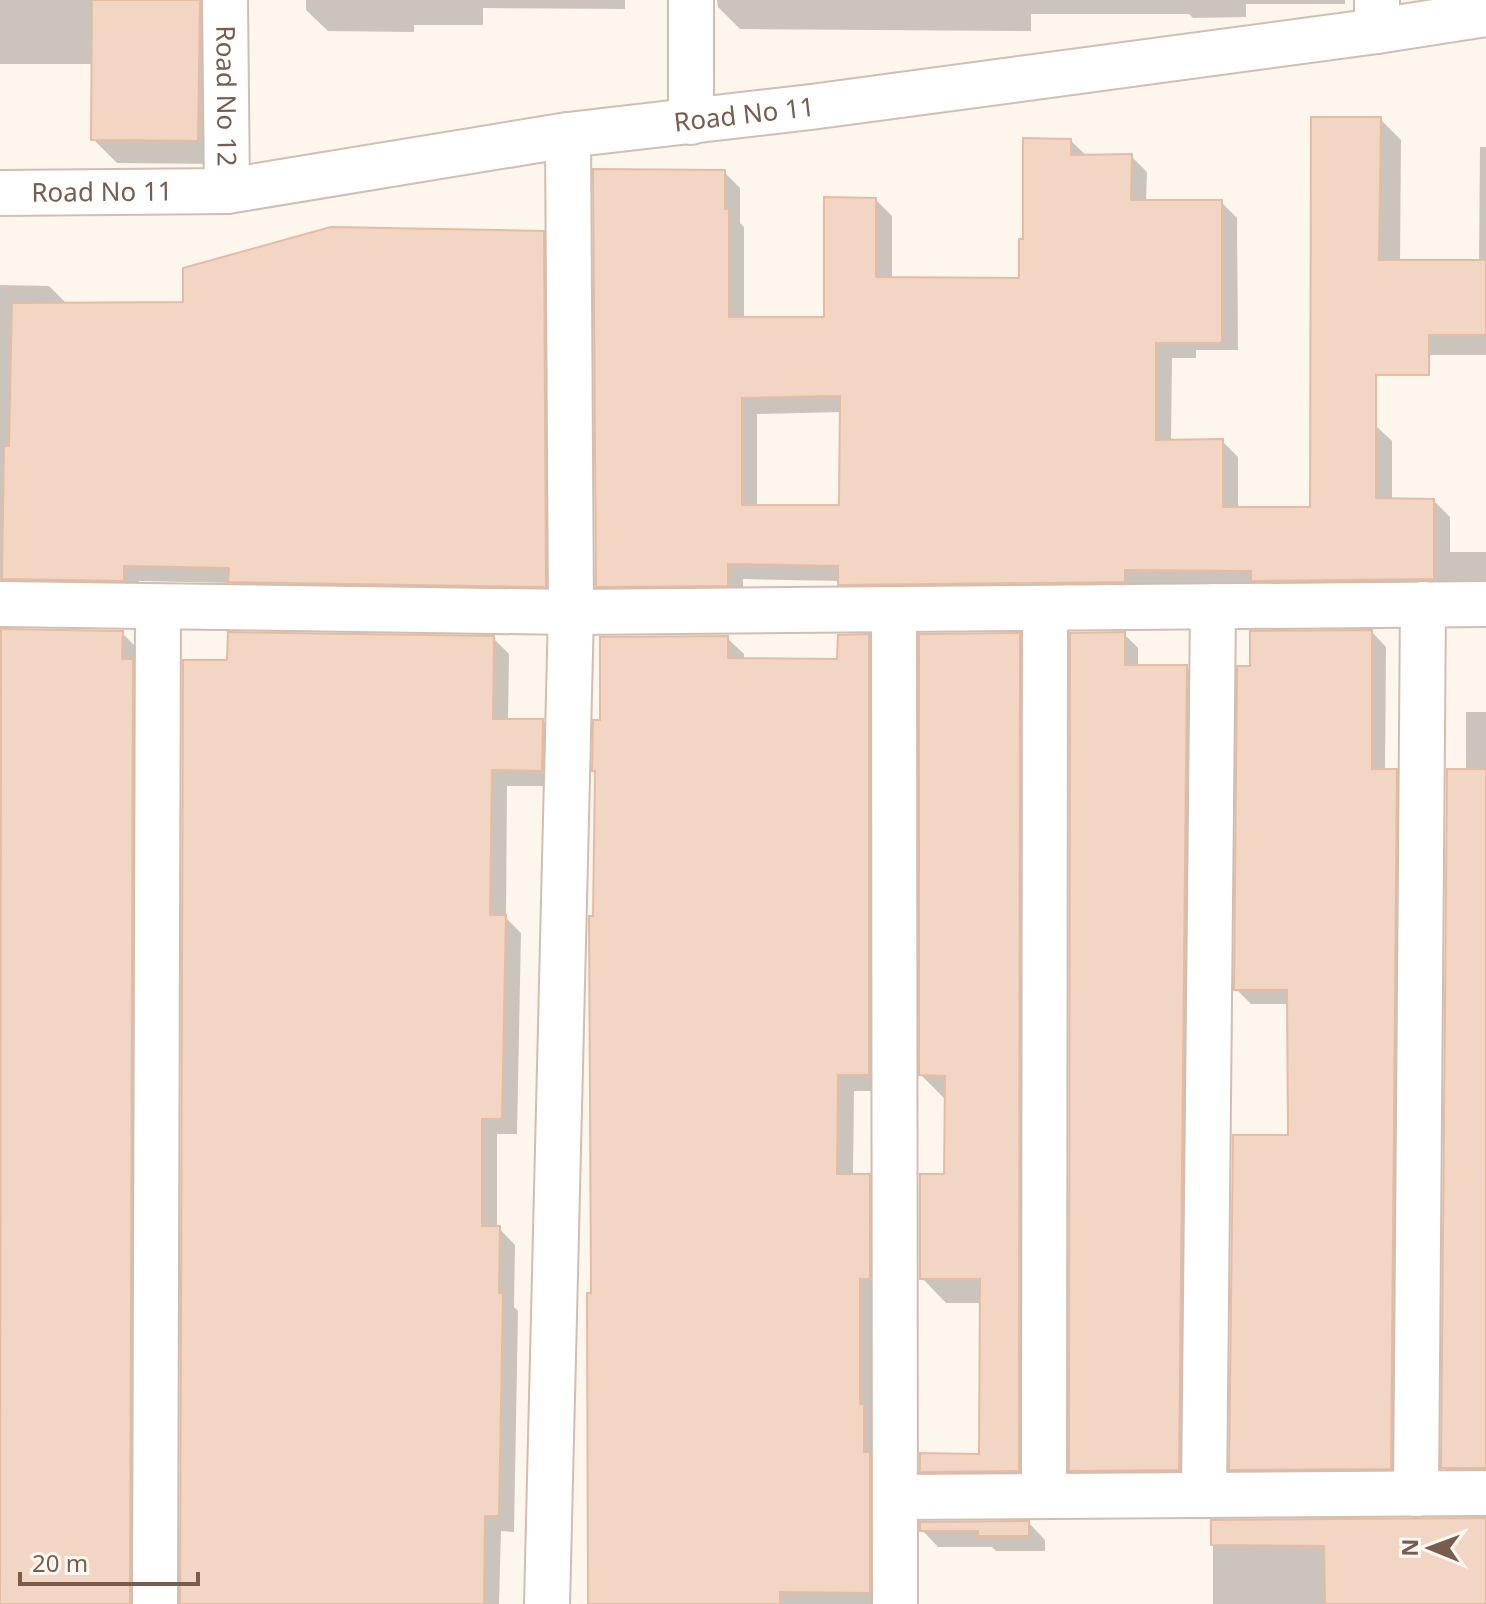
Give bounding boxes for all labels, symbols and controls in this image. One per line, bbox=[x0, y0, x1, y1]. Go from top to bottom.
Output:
street label: Road No 12 bbox=[208, 25, 246, 167]
street label: Road No 11 bbox=[672, 88, 816, 140]
street label: Road No 11 bbox=[31, 172, 173, 210]
north arrow bbox=[1390, 1508, 1470, 1588]
scale bar bbox=[20, 1536, 198, 1586]
text: N bbox=[1394, 1538, 1424, 1557]
text: 20 m bbox=[32, 1546, 88, 1579]

